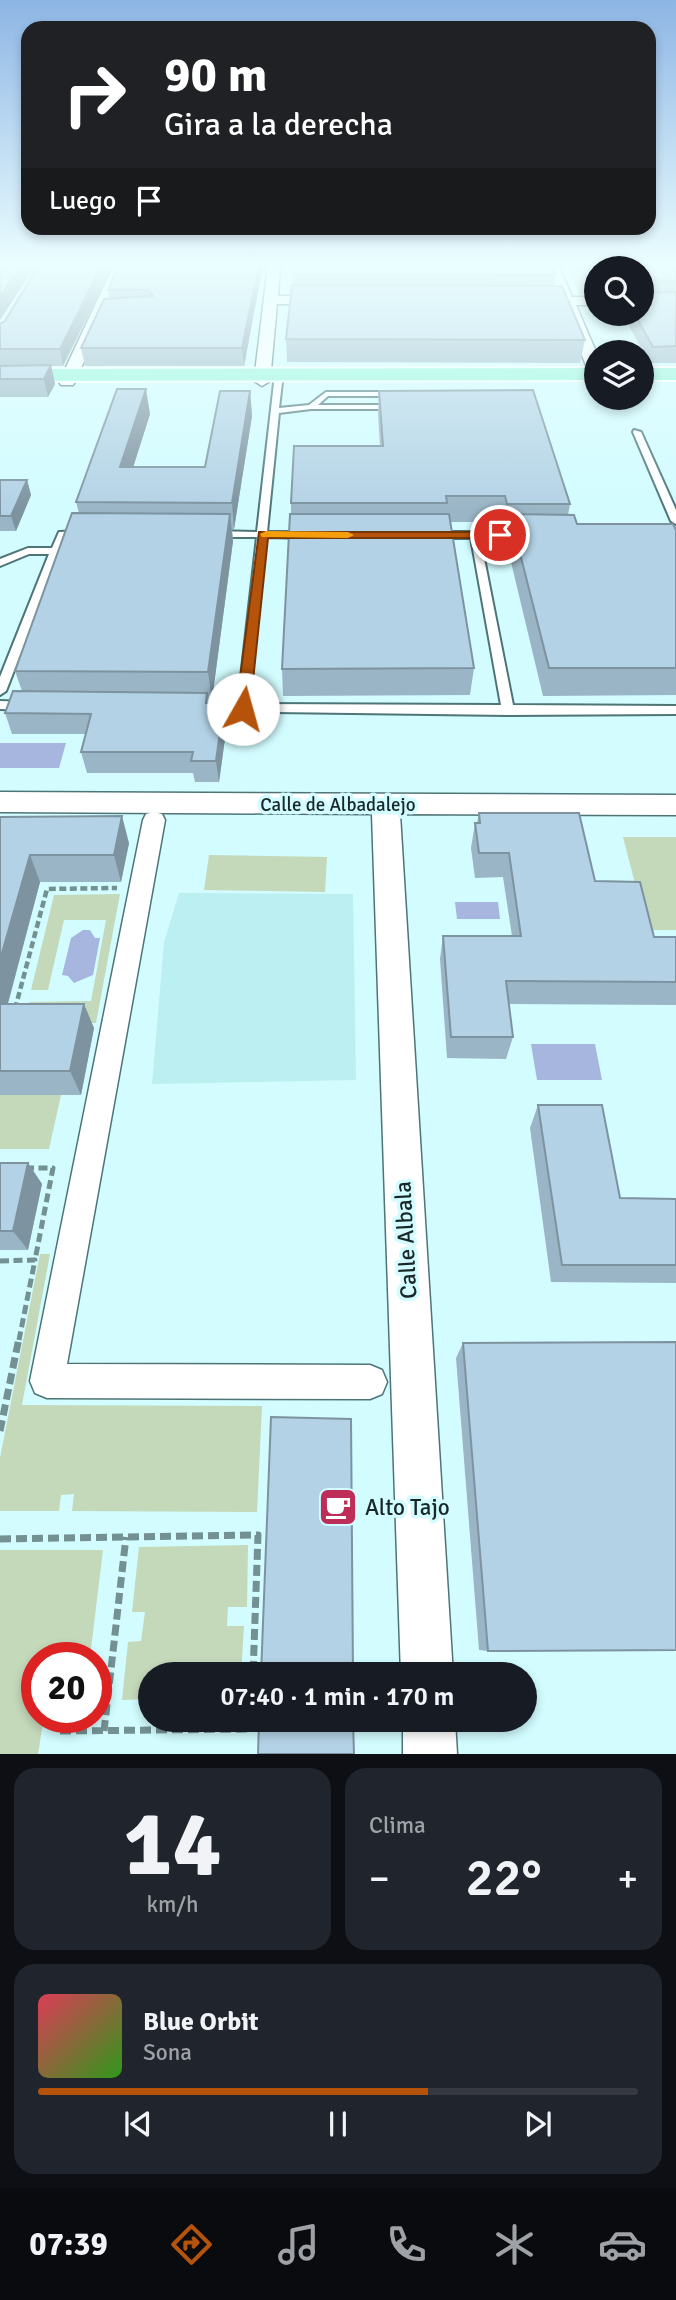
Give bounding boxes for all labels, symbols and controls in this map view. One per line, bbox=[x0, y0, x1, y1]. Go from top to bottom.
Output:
text: 90 m bbox=[164, 45, 267, 105]
icon: right bbox=[49, 49, 140, 140]
text: Gira a la derecha bbox=[164, 105, 393, 144]
icon: arrive bbox=[130, 182, 168, 220]
text: Luego bbox=[49, 185, 116, 217]
map controls bbox=[584, 256, 654, 410]
button: search bbox=[584, 256, 654, 326]
button: layers bbox=[584, 340, 654, 410]
pin bbox=[470, 505, 530, 565]
icon: arrive bbox=[481, 516, 519, 554]
position arrow bbox=[206, 672, 280, 746]
street label: Calle de Albadalejo bbox=[260, 793, 416, 817]
street label: Calle Albala bbox=[388, 1180, 424, 1300]
cafe icon: Alto Tajo bbox=[317, 1486, 359, 1528]
place label: Alto Tajo bbox=[365, 1493, 450, 1522]
speed limit sign: 20 bbox=[21, 1642, 112, 1733]
text: 07:40 · 1 min · 170 m bbox=[221, 1681, 454, 1713]
text: 14 bbox=[123, 1788, 222, 1901]
text: Clima bbox=[369, 1811, 426, 1840]
text: 22° bbox=[465, 1846, 542, 1910]
text: − bbox=[369, 1855, 390, 1902]
text: + bbox=[617, 1855, 638, 1902]
text: km/h bbox=[146, 1890, 199, 1919]
text: Blue Orbit bbox=[143, 2006, 259, 2038]
text: Sona bbox=[143, 2038, 192, 2067]
icon: previous bbox=[119, 2105, 157, 2143]
icon: pause bbox=[319, 2105, 357, 2143]
icon: next bbox=[519, 2105, 557, 2143]
icon: directions bbox=[167, 2220, 216, 2269]
icon: music bbox=[274, 2220, 323, 2269]
icon: phone bbox=[382, 2220, 431, 2269]
icon: climate bbox=[490, 2220, 539, 2269]
icon: car bbox=[598, 2220, 647, 2269]
text: 07:39 bbox=[29, 2225, 108, 2264]

